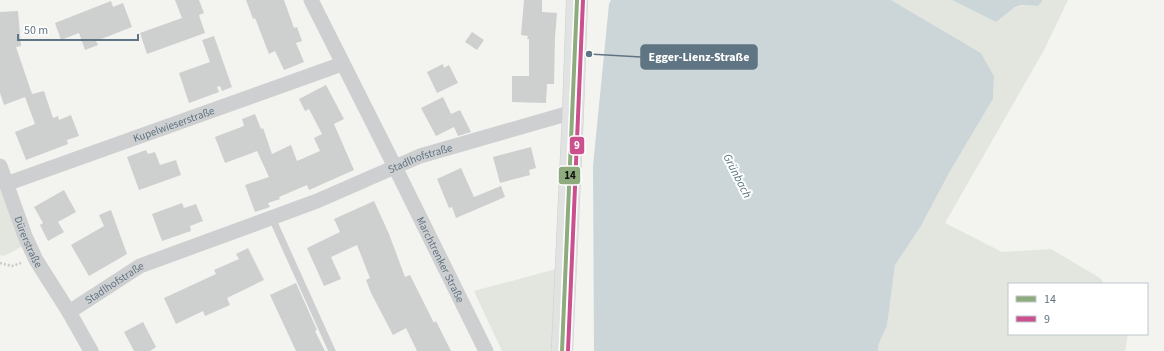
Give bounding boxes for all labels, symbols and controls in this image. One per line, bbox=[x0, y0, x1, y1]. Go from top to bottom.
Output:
scale bar bbox=[18, 16, 138, 42]
text: 50 m bbox=[24, 22, 48, 39]
callout: Egger-Lienz-Straße bbox=[641, 45, 757, 69]
text: Egger-Lienz-Straße bbox=[649, 49, 749, 66]
street label: Kupelwieserstraße bbox=[131, 102, 217, 146]
line badge: 9 bbox=[569, 136, 585, 155]
text: 9 bbox=[574, 138, 580, 153]
street label: Stadlhofstraße bbox=[385, 139, 455, 177]
water label: Grünbach bbox=[719, 151, 755, 201]
line badge: 14 bbox=[558, 166, 581, 185]
text: 14 bbox=[564, 168, 576, 183]
street label: Dürerstraße bbox=[11, 214, 47, 271]
street label: Marchtrenker Straße bbox=[413, 214, 469, 305]
street label: Stadlhofstraße bbox=[82, 258, 146, 307]
legend bbox=[1008, 283, 1148, 335]
text: 14 bbox=[1044, 291, 1056, 308]
text: 9 bbox=[1044, 311, 1050, 328]

